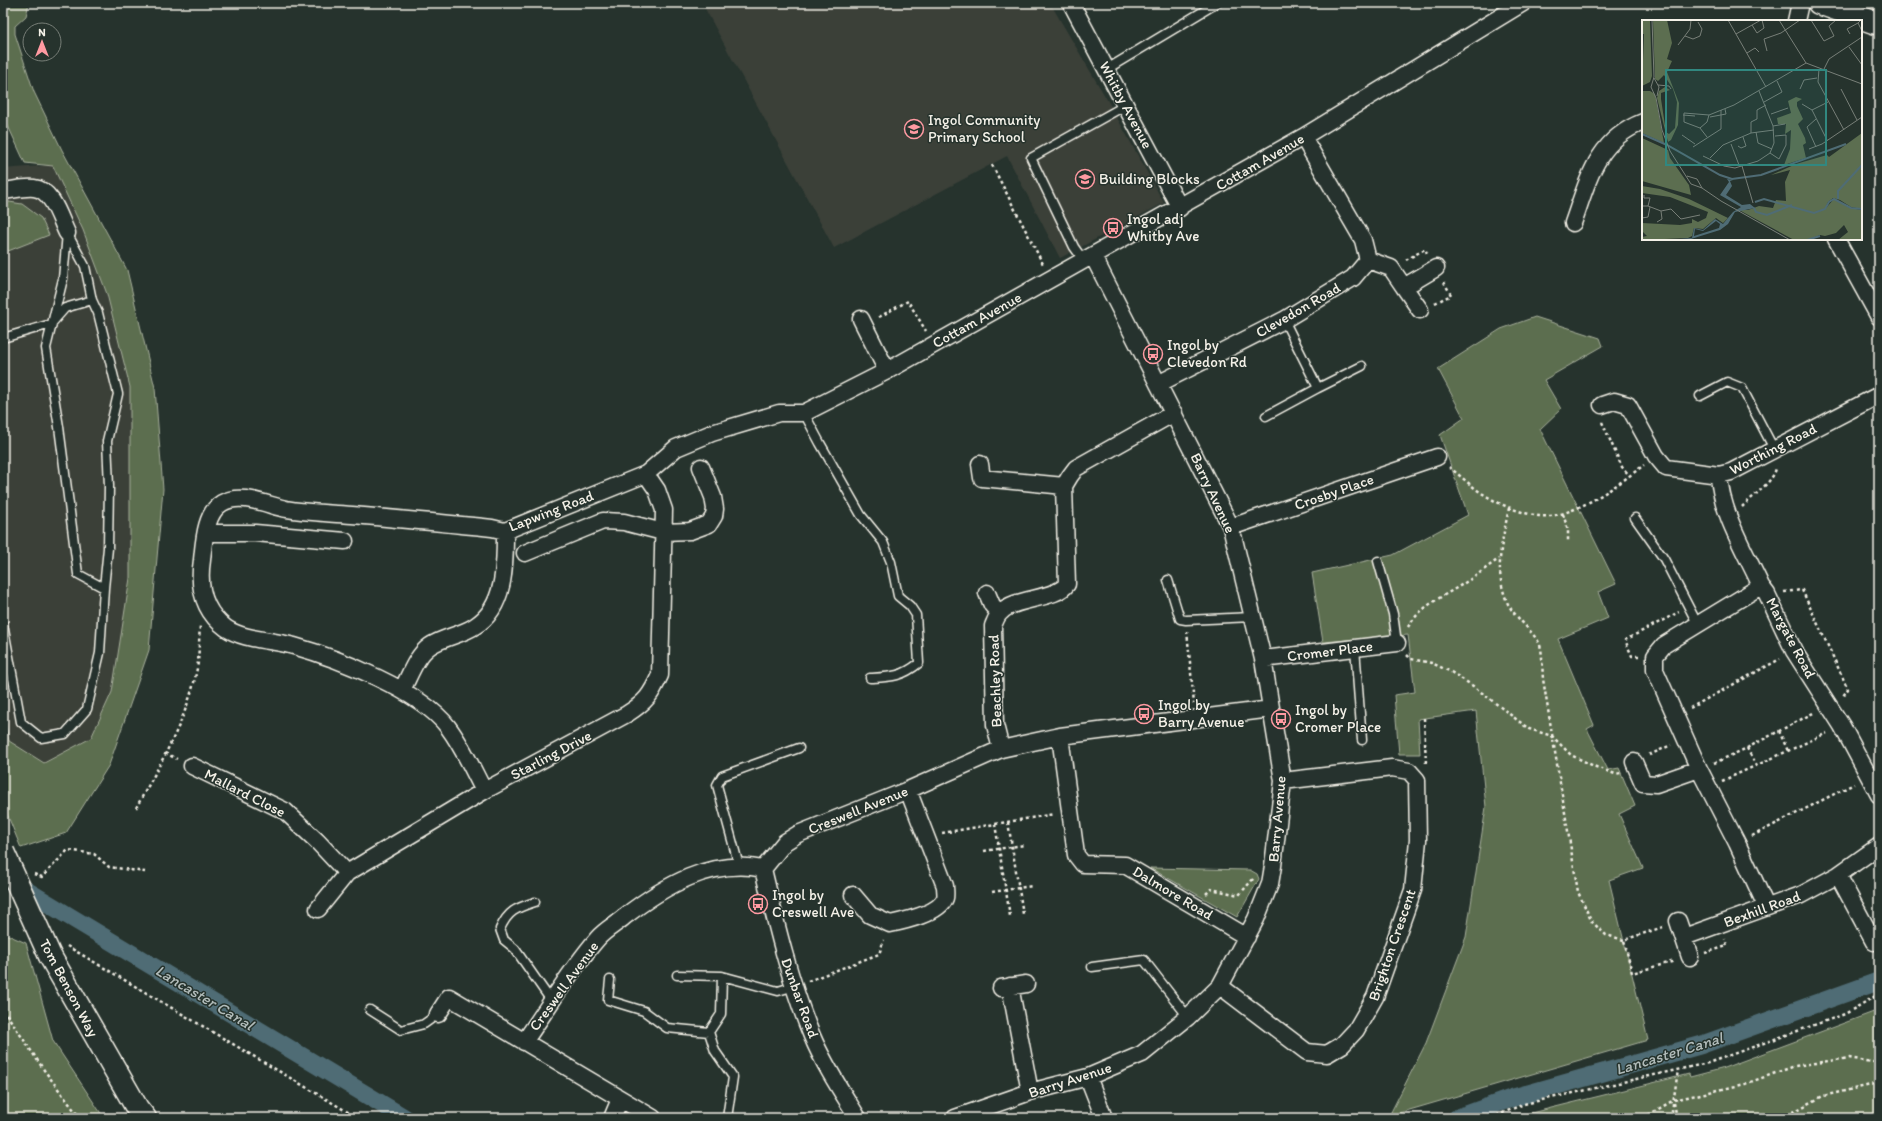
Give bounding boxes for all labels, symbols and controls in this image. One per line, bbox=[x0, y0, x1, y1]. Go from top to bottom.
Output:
inset map bbox=[1642, 20, 1862, 240]
north arrow bbox=[22, 22, 62, 62]
text: N bbox=[38, 26, 46, 39]
street label: Whitby Avenue bbox=[1095, 58, 1157, 152]
place label: Ingol Community Primary School bbox=[928, 111, 1040, 146]
school or university icon: Ingol Community Primary School bbox=[903, 118, 925, 140]
street label: Cottam Avenue bbox=[1213, 129, 1307, 195]
school or university icon: Building Blocks bbox=[1074, 168, 1096, 190]
place label: Building Blocks bbox=[1099, 170, 1200, 188]
place label: Ingol adj Whitby Ave bbox=[1127, 210, 1199, 245]
bus stop icon: Ingol adj Whitby Ave bbox=[1102, 217, 1124, 239]
street label: Clevedon Road bbox=[1252, 279, 1344, 341]
street label: Cottam Avenue bbox=[929, 288, 1025, 352]
place label: Ingol by Clevedon Rd bbox=[1167, 336, 1247, 371]
bus stop icon: Ingol by Clevedon Rd bbox=[1142, 343, 1164, 365]
street label: Worthing Road bbox=[1726, 419, 1820, 479]
street label: Barry Avenue bbox=[1187, 450, 1239, 536]
street label: Crosby Place bbox=[1292, 470, 1376, 514]
street label: Lapwing Road bbox=[506, 487, 596, 535]
street label: Margate Road bbox=[1762, 594, 1820, 682]
street label: Beachley Road bbox=[984, 634, 1006, 728]
street label: Cromer Place bbox=[1286, 637, 1374, 665]
place label: Ingol by Barry Avenue bbox=[1158, 696, 1245, 731]
place label: Ingol by Cromer Place bbox=[1295, 701, 1381, 736]
bus stop icon: Ingol by Barry Avenue bbox=[1133, 703, 1155, 725]
bus stop icon: Ingol by Cromer Place bbox=[1270, 708, 1292, 730]
street label: Starling Drive bbox=[508, 726, 594, 784]
street label: Mallard Close bbox=[201, 765, 289, 821]
street label: Barry Avenue bbox=[1264, 775, 1290, 863]
street label: Creswell Avenue bbox=[805, 782, 911, 838]
street label: Dalmore Road bbox=[1130, 862, 1217, 924]
place label: Ingol by Creswell Ave bbox=[772, 886, 854, 921]
street label: Brighton Crescent bbox=[1364, 886, 1420, 1003]
street label: Bexhill Road bbox=[1721, 887, 1803, 931]
bus stop icon: Ingol by Creswell Ave bbox=[747, 893, 769, 915]
street label: Tom Benson Way bbox=[36, 936, 102, 1040]
street label: Creswell Avenue bbox=[526, 938, 602, 1034]
street label: Dunbar Road bbox=[777, 955, 823, 1041]
water label: Lancaster Canal bbox=[152, 961, 259, 1035]
water label: Lancaster Canal bbox=[1613, 1028, 1727, 1079]
street label: Barry Avenue bbox=[1026, 1058, 1114, 1102]

